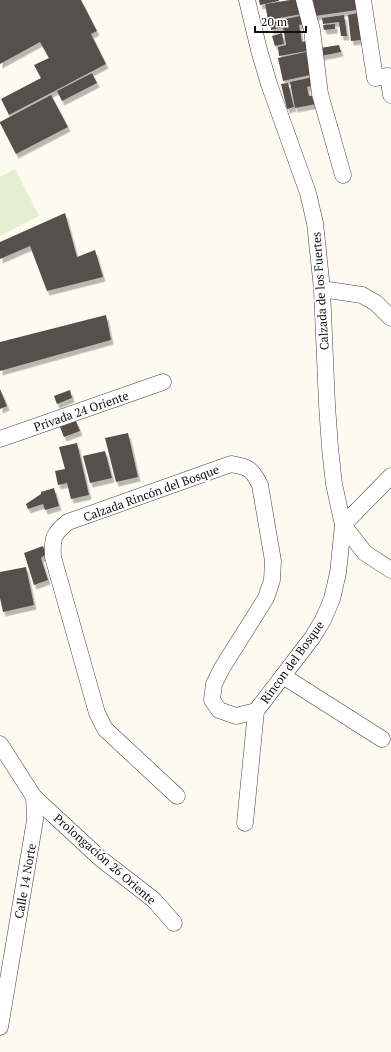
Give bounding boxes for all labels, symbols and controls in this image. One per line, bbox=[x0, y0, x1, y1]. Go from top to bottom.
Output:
scale bar bbox=[255, 8, 306, 34]
text: 20 m bbox=[261, 14, 288, 29]
street label: Calzada de los Fuertes bbox=[308, 231, 332, 351]
street label: Privada 24 Oriente bbox=[31, 388, 131, 434]
street label: Calzada Rincón del Bosque bbox=[81, 461, 221, 525]
street label: Rincon del Bosque bbox=[257, 618, 327, 706]
street label: Prolongación 26 Oriente bbox=[51, 811, 159, 907]
street label: Calle 14 Norte bbox=[11, 842, 39, 920]

